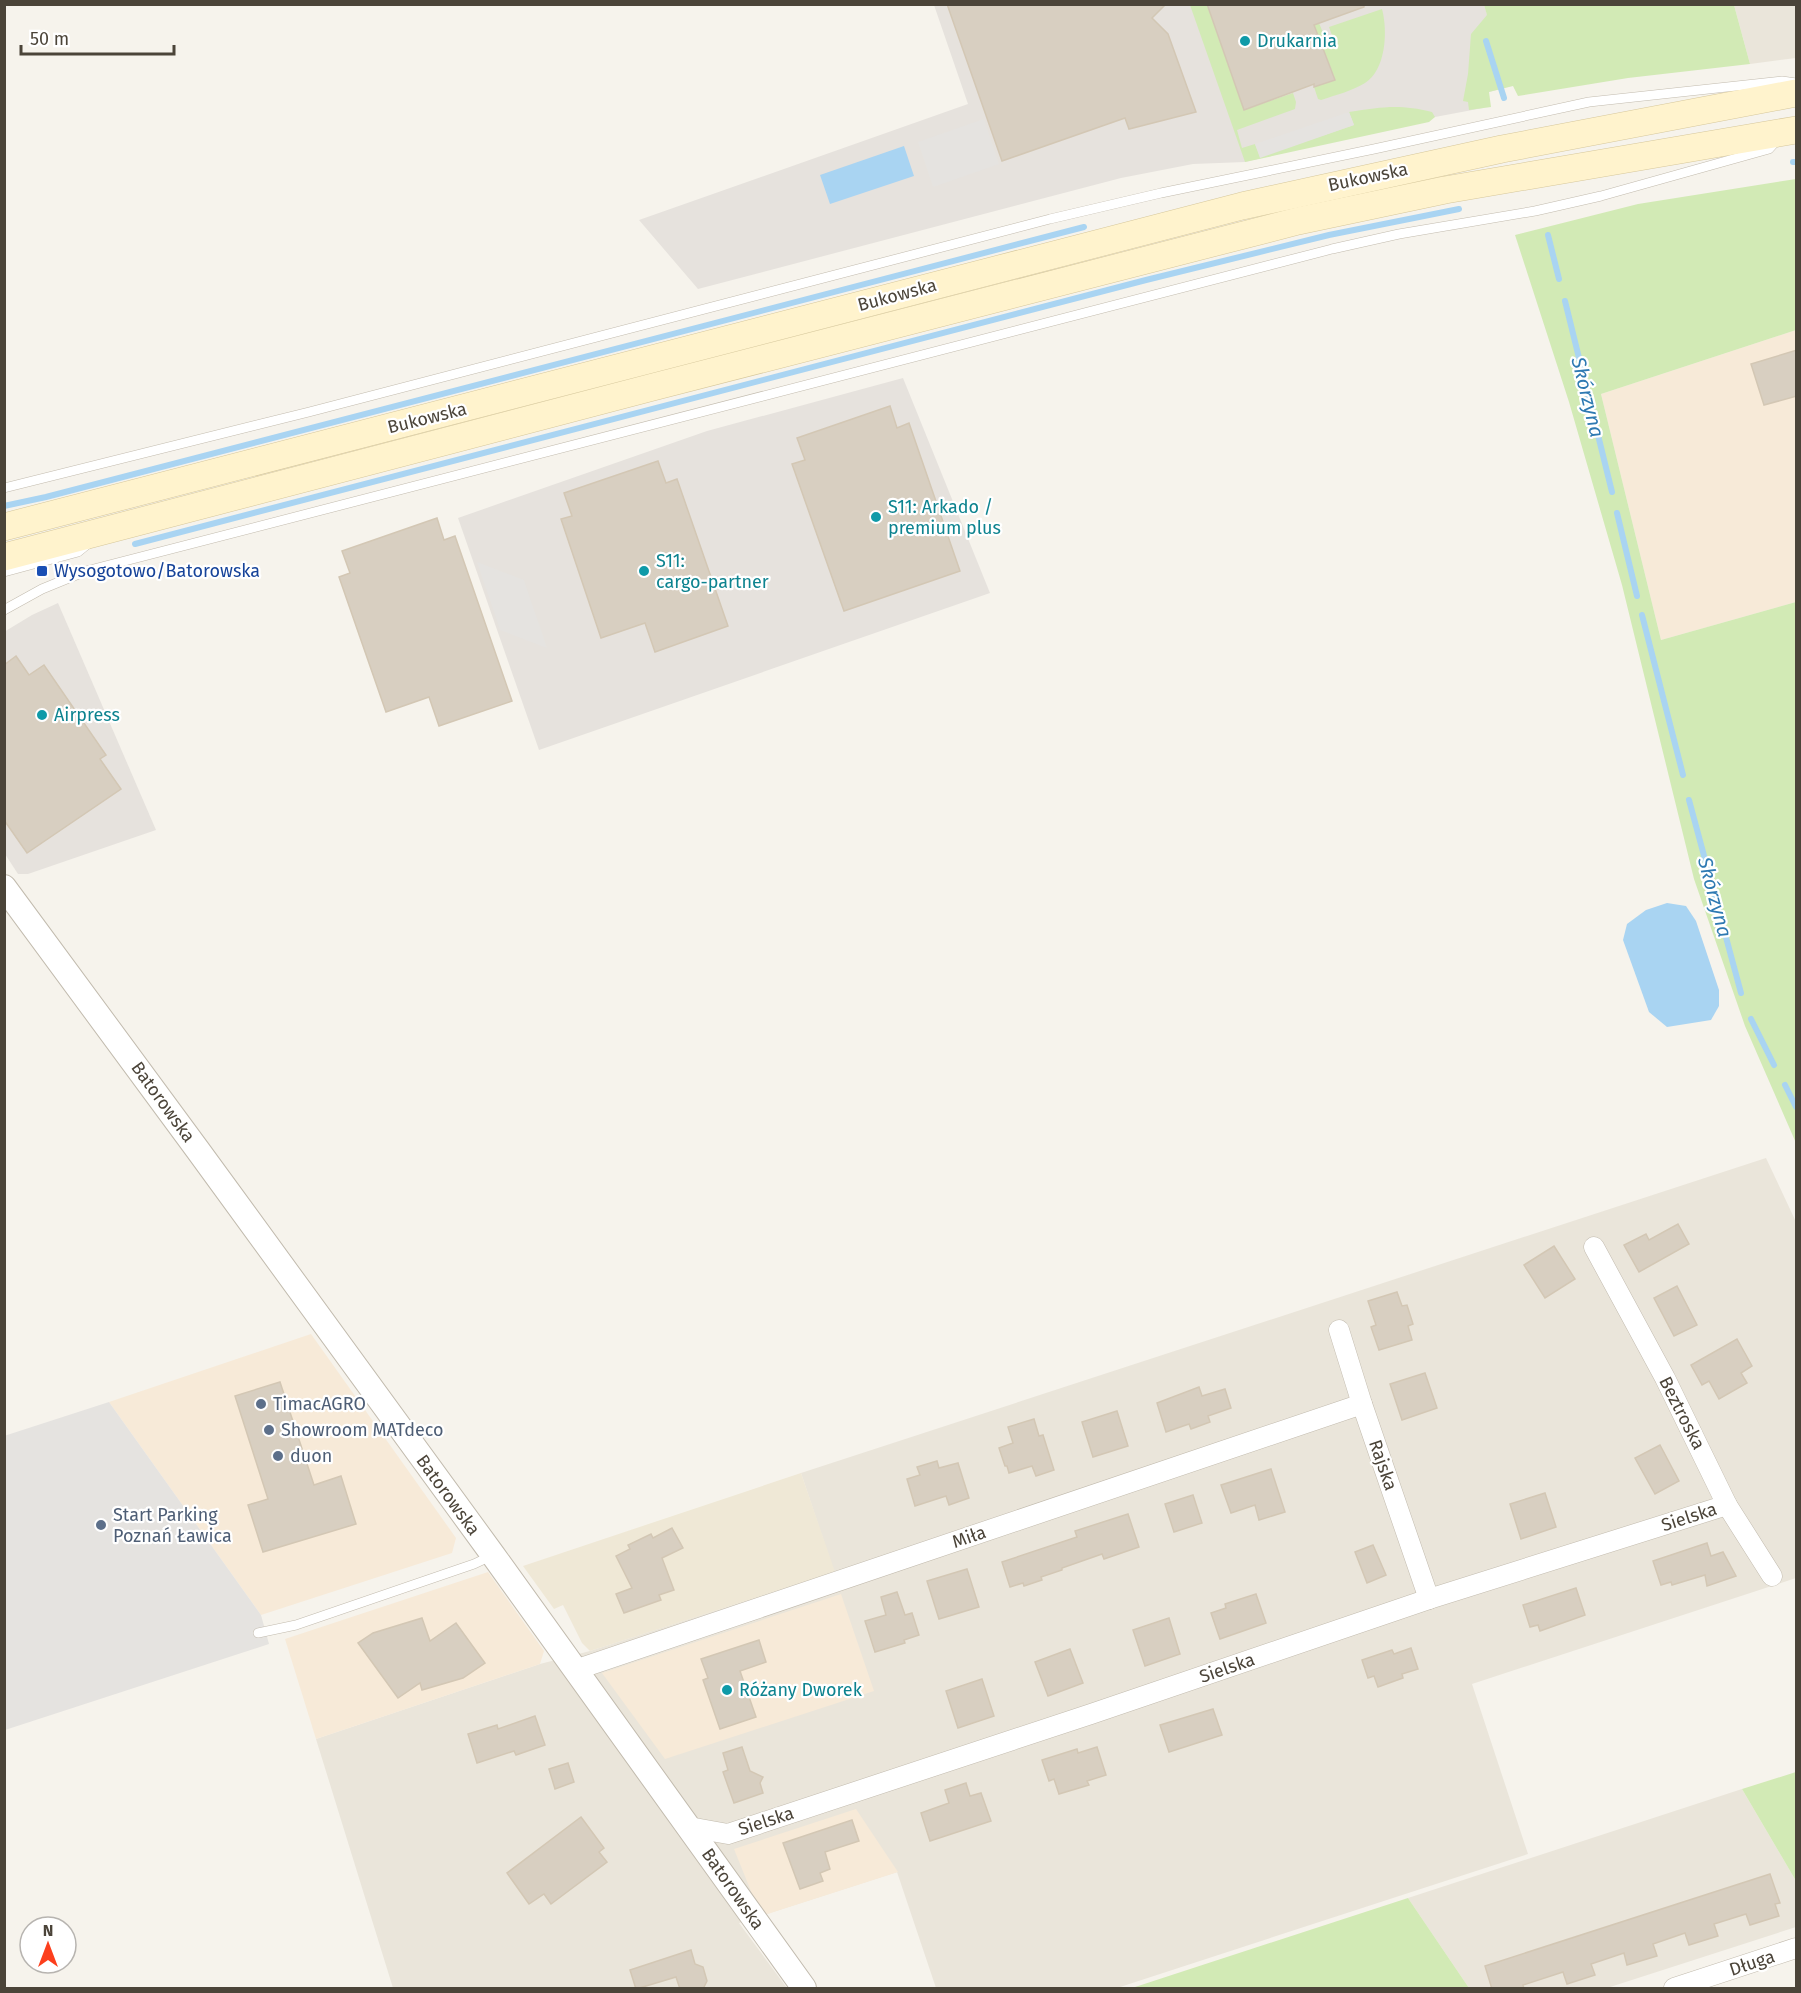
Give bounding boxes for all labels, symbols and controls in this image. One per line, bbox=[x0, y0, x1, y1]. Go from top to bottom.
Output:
scale bar bbox=[21, 18, 174, 56]
text: 50 m bbox=[30, 28, 69, 50]
place label: Drukarnia bbox=[1257, 30, 1337, 52]
marker: Drukarnia bbox=[1238, 34, 1252, 48]
street label: Bukowska bbox=[1326, 158, 1410, 196]
street label: Bukowska bbox=[855, 274, 939, 316]
water label: Skórzyna bbox=[1566, 353, 1610, 440]
street label: Bukowska bbox=[385, 398, 469, 438]
place label: S11: Arkado / premium plus bbox=[888, 496, 1001, 539]
marker: S11: Arkado / premium plus bbox=[869, 510, 883, 524]
place label: S11: cargo-partner bbox=[656, 550, 769, 593]
place label: Wysogotowo/Batorowska bbox=[54, 560, 260, 582]
marker: Wysogotowo/Batorowska bbox=[35, 564, 49, 578]
marker: S11: cargo-partner bbox=[637, 564, 651, 578]
place label: Airpress bbox=[54, 704, 120, 726]
marker: Airpress bbox=[35, 708, 49, 722]
water label: Skórzyna bbox=[1693, 853, 1737, 940]
street label: Batorowska bbox=[126, 1057, 200, 1147]
street label: Beztroska bbox=[1654, 1373, 1710, 1453]
place label: TimacAGRO bbox=[273, 1393, 366, 1415]
marker: TimacAGRO bbox=[254, 1397, 268, 1411]
place label: Showroom MATdeco bbox=[281, 1419, 443, 1441]
marker: Showroom MATdeco bbox=[262, 1423, 276, 1437]
street label: Rajska bbox=[1364, 1437, 1402, 1493]
place label: duon bbox=[290, 1445, 332, 1467]
marker: duon bbox=[271, 1449, 285, 1463]
street label: Batorowska bbox=[411, 1450, 485, 1540]
street label: Sielska bbox=[1658, 1498, 1720, 1536]
place label: Start Parking Poznań Ławica bbox=[113, 1504, 232, 1547]
marker: Start Parking Poznań Ławica bbox=[94, 1518, 108, 1532]
street label: Miła bbox=[949, 1521, 989, 1553]
street label: Sielska bbox=[1196, 1648, 1258, 1688]
place label: Różany Dworek bbox=[739, 1679, 863, 1701]
marker: Różany Dworek bbox=[720, 1683, 734, 1697]
street label: Sielska bbox=[735, 1802, 797, 1840]
street label: Batorowska bbox=[697, 1844, 769, 1934]
north arrow bbox=[18, 1915, 78, 1975]
text: N bbox=[43, 1921, 53, 1940]
street label: Długa bbox=[1726, 1945, 1778, 1981]

